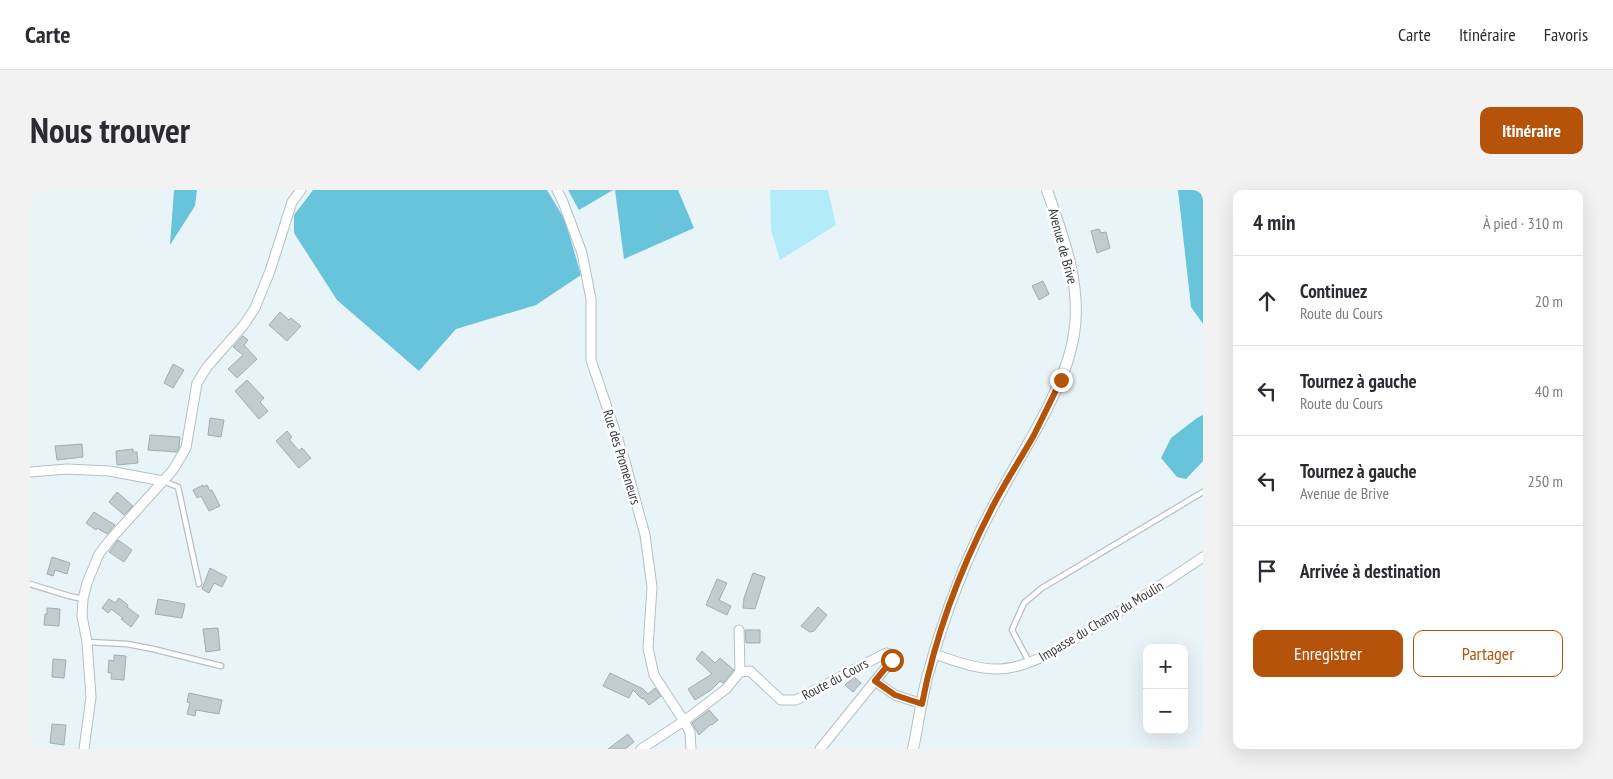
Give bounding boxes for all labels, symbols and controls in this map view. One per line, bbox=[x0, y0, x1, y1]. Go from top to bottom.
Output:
text: Carte bbox=[25, 19, 71, 50]
text: Carte bbox=[1398, 23, 1431, 46]
text: Itinéraire bbox=[1459, 23, 1516, 46]
text: Favoris bbox=[1544, 23, 1588, 46]
text: Nous trouver bbox=[30, 107, 190, 153]
button: Itinéraire bbox=[1480, 107, 1583, 154]
street label: Avenue de Brive bbox=[1044, 206, 1082, 286]
text: 4 min bbox=[1253, 209, 1295, 236]
text: À pied · 310 m bbox=[1483, 213, 1563, 233]
text: Continuez bbox=[1300, 279, 1367, 303]
icon: ahead bbox=[1253, 287, 1281, 315]
text: 20 m bbox=[1535, 291, 1563, 311]
text: Route du Cours bbox=[1300, 303, 1383, 323]
route end bbox=[1050, 369, 1073, 392]
text: Tournez à gauche bbox=[1300, 369, 1417, 393]
icon: left bbox=[1253, 377, 1281, 405]
text: 40 m bbox=[1535, 381, 1563, 401]
text: Route du Cours bbox=[1300, 393, 1383, 413]
street label: Rue des Promeneurs bbox=[599, 407, 645, 507]
text: Tournez à gauche bbox=[1300, 459, 1417, 483]
icon: left bbox=[1253, 467, 1281, 495]
text: 250 m bbox=[1528, 471, 1563, 491]
text: Avenue de Brive bbox=[1300, 483, 1389, 503]
icon: arrive bbox=[1253, 557, 1281, 585]
text: Arrivée à destination bbox=[1300, 559, 1441, 583]
street label: Impasse du Champ du Moulin bbox=[1035, 577, 1167, 665]
button: Enregistrer bbox=[1253, 630, 1403, 677]
button: Partager bbox=[1413, 630, 1563, 677]
map controls bbox=[1143, 644, 1188, 734]
button: + bbox=[1143, 644, 1188, 689]
route start bbox=[881, 649, 904, 672]
street label: Route du Cours bbox=[799, 654, 872, 704]
button: − bbox=[1143, 689, 1188, 734]

